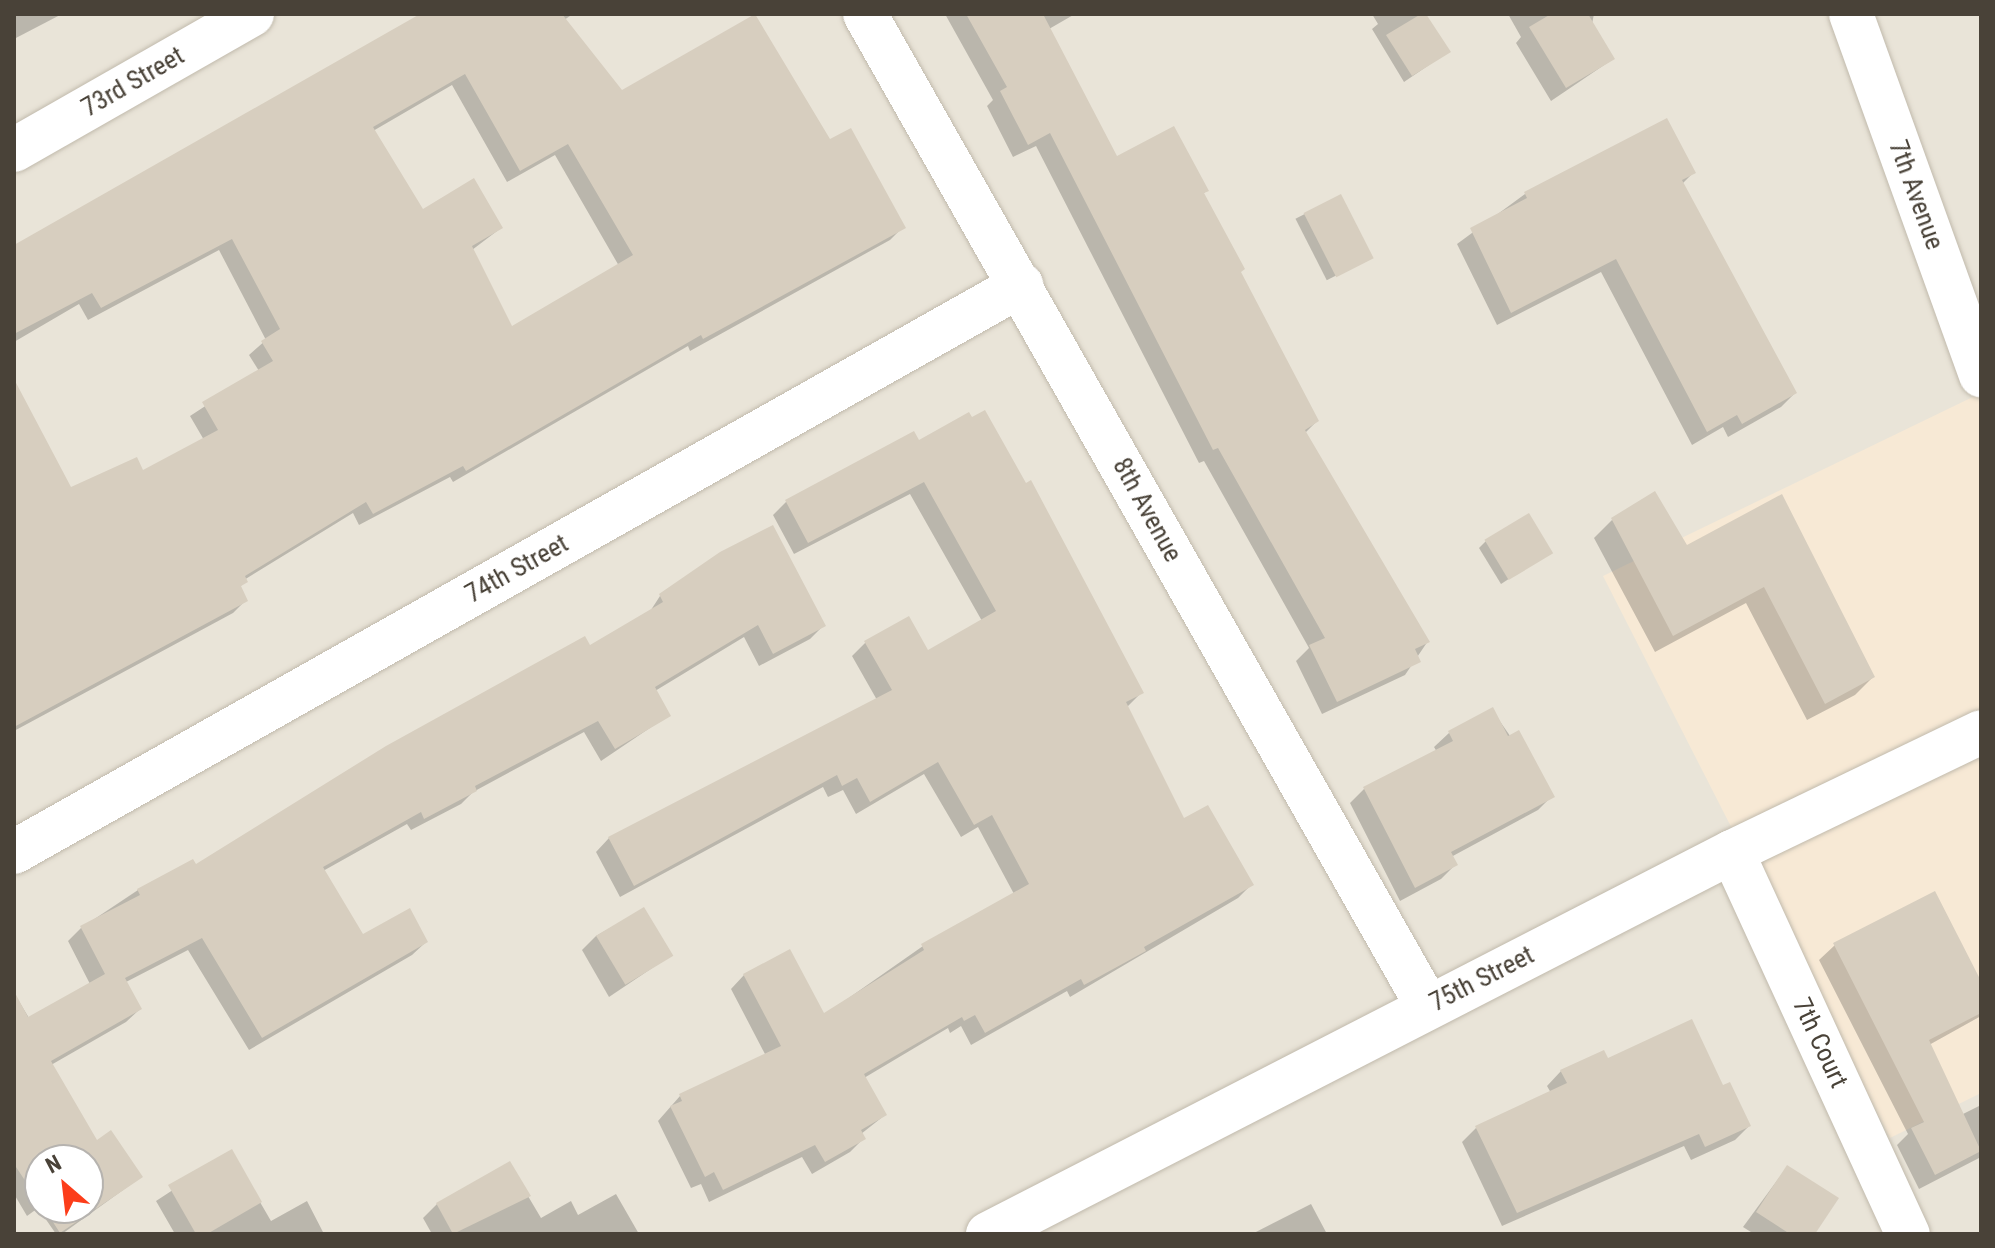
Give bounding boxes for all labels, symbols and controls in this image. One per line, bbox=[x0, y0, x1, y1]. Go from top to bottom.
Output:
street label: 73rd Street bbox=[76, 40, 190, 124]
street label: 7th Avenue bbox=[1882, 136, 1950, 254]
street label: 8th Avenue bbox=[1106, 453, 1188, 567]
street label: 74th Street bbox=[460, 528, 574, 610]
street label: 75th Street bbox=[1425, 939, 1539, 1019]
street label: 7th Court bbox=[1786, 993, 1854, 1093]
north arrow bbox=[24, 1144, 104, 1224]
text: N bbox=[42, 1150, 65, 1178]

